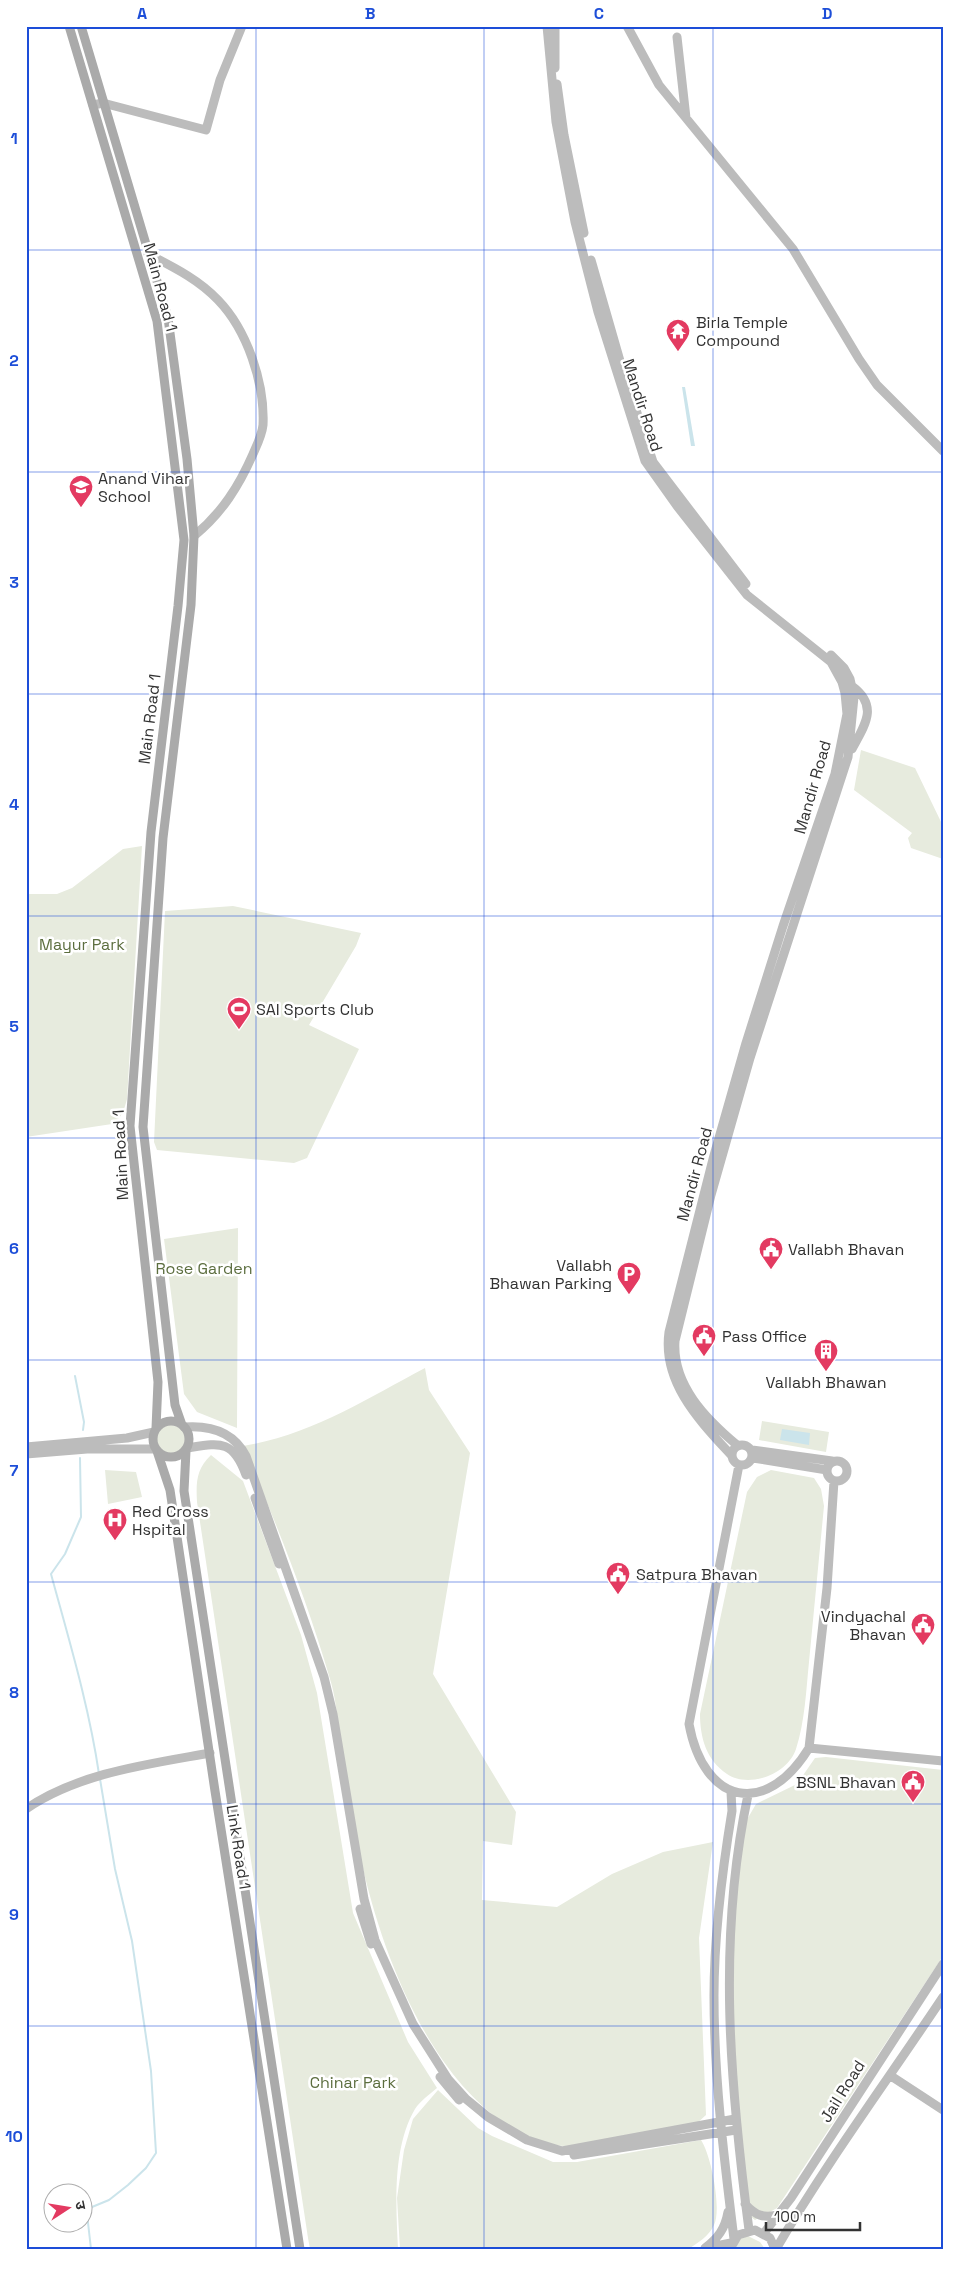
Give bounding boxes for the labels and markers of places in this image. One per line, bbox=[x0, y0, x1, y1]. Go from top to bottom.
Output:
place label: Birla Temple Compound bbox=[696, 312, 788, 351]
temple icon: Birla Temple Compound bbox=[665, 318, 691, 352]
place label: Anand Vihar School bbox=[98, 468, 190, 507]
school or university icon: Anand Vihar School bbox=[68, 474, 94, 508]
sports icon: SAI Sports Club bbox=[226, 996, 252, 1030]
place label: SAI Sports Club bbox=[256, 999, 374, 1020]
public building icon: Vallabh Bhavan bbox=[758, 1236, 784, 1270]
place label: Vallabh Bhavan bbox=[788, 1239, 904, 1260]
place label: Vallabh Bhawan Parking bbox=[489, 1255, 612, 1294]
parking icon: Vallabh Bhawan Parking bbox=[616, 1261, 642, 1295]
public building icon: Pass Office bbox=[691, 1323, 717, 1357]
place label: Pass Office bbox=[722, 1326, 807, 1347]
building icon: Vallabh Bhawan bbox=[813, 1338, 839, 1372]
place label: Vallabh Bhawan bbox=[766, 1372, 886, 1393]
place label: Red Cross Hspital bbox=[132, 1501, 209, 1540]
hospital icon: Red Cross Hspital bbox=[102, 1507, 128, 1541]
public building icon: Satpura Bhavan bbox=[605, 1561, 631, 1595]
place label: Satpura Bhavan bbox=[636, 1564, 758, 1585]
place label: Vindyachal Bhavan bbox=[821, 1606, 906, 1645]
public building icon: Vindyachal Bhavan bbox=[910, 1612, 936, 1646]
public building icon: BSNL Bhavan bbox=[900, 1769, 926, 1803]
place label: BSNL Bhavan bbox=[796, 1772, 896, 1793]

